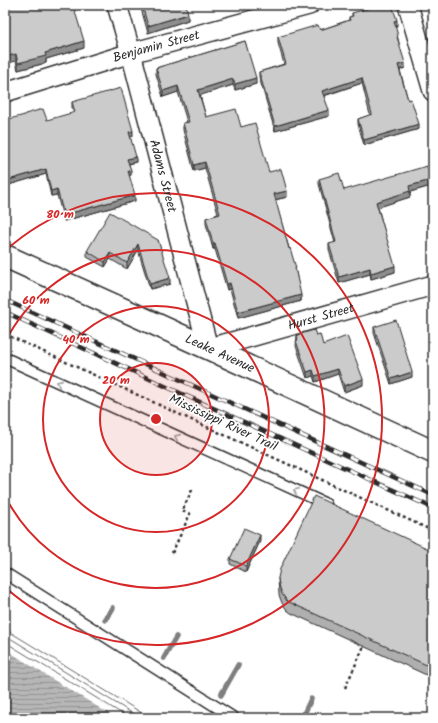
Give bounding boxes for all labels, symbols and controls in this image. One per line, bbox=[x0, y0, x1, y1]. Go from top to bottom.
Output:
street label: Benjamin Street bbox=[110, 24, 203, 68]
street label: Adams Street bbox=[143, 137, 183, 216]
text: 80 m bbox=[46, 205, 74, 224]
text: 60 m bbox=[22, 291, 50, 310]
street label: Hurst Street bbox=[285, 297, 357, 336]
street label: Leake Avenue bbox=[182, 328, 258, 379]
text: 40 m bbox=[62, 330, 90, 349]
text: 20 m bbox=[102, 371, 130, 390]
one-way arrow bbox=[56, 380, 63, 388]
street label: Mississippi River Trail bbox=[165, 389, 281, 457]
centre of rings bbox=[149, 412, 163, 426]
one-way arrow bbox=[174, 434, 182, 442]
one-way arrow bbox=[292, 487, 299, 495]

